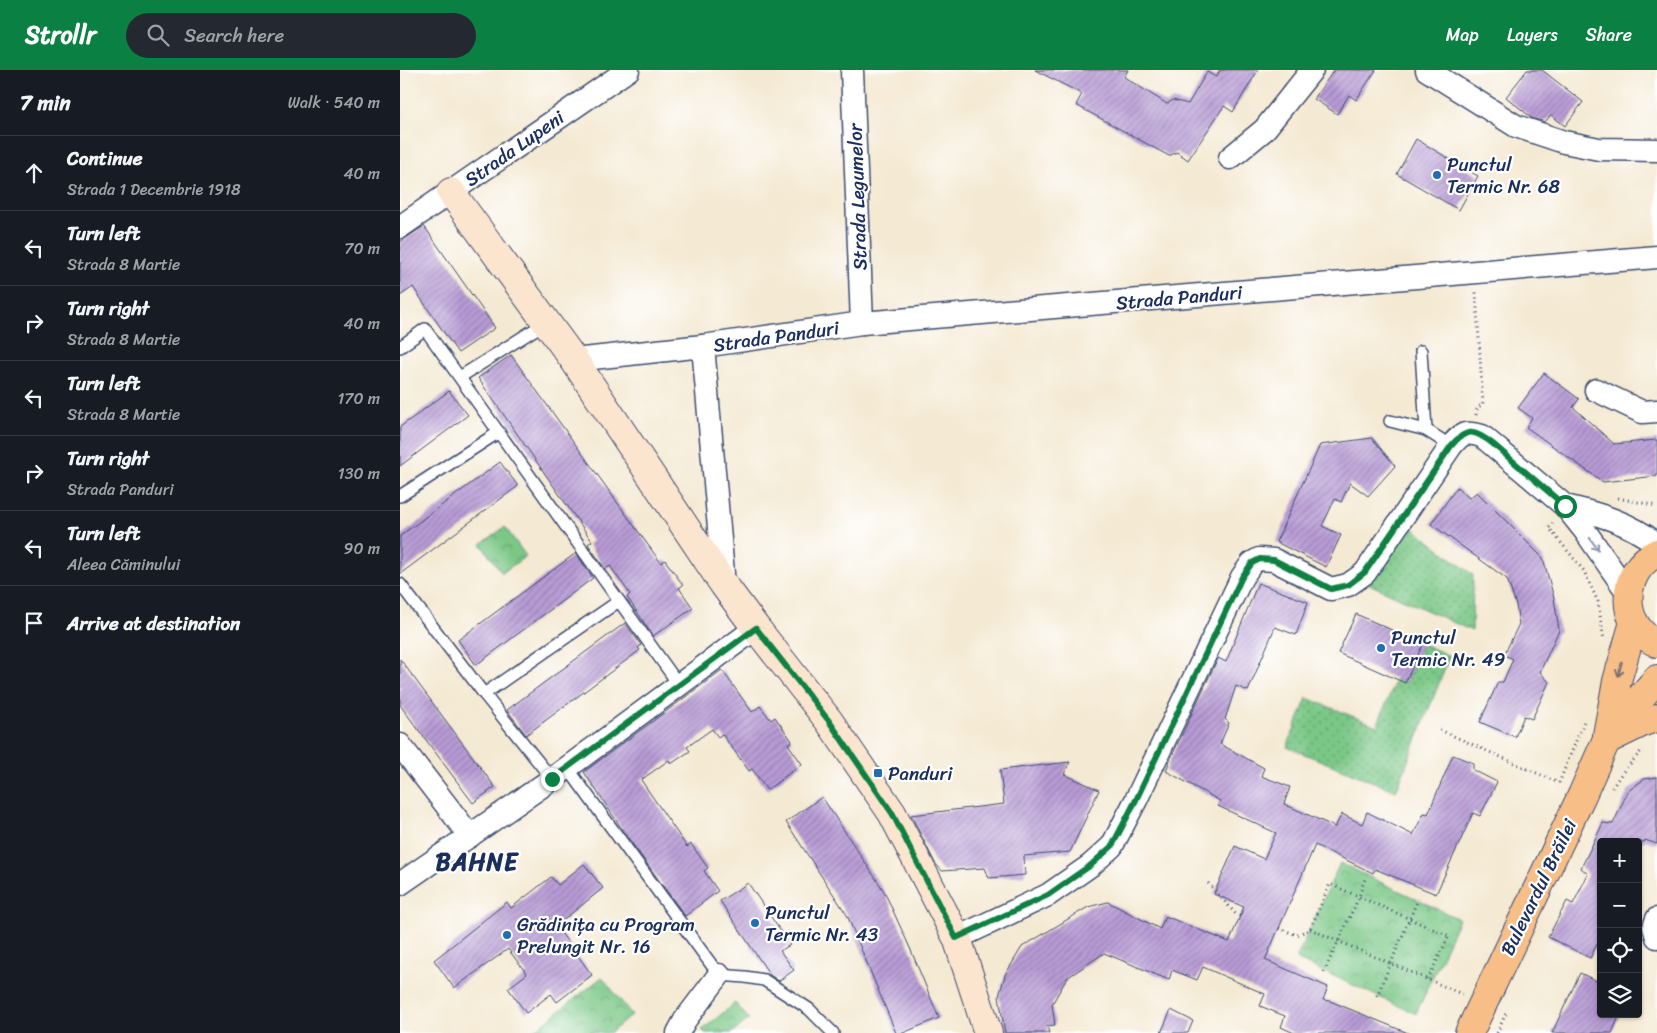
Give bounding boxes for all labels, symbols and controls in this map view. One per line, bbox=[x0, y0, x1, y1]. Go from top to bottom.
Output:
search box bbox=[126, 13, 476, 58]
text: Strollr bbox=[25, 14, 96, 56]
text: Search here bbox=[184, 19, 284, 52]
text: Map bbox=[1446, 19, 1479, 51]
text: Layers bbox=[1507, 19, 1558, 51]
text: Share bbox=[1586, 19, 1632, 51]
icon: search bbox=[144, 21, 172, 49]
text: 7 min bbox=[20, 84, 71, 122]
text: Walk · 540 m bbox=[288, 88, 380, 117]
street label: Strada Lupeni bbox=[457, 101, 572, 195]
street label: Strada Legumelor bbox=[838, 122, 877, 271]
text: Continue bbox=[67, 142, 143, 175]
place label: Punctul Termic Nr. 68 bbox=[1447, 148, 1561, 203]
icon: ahead bbox=[20, 159, 48, 187]
text: 40 m bbox=[343, 159, 380, 188]
marker: Punctul Termic Nr. 68 bbox=[1431, 169, 1443, 181]
text: Strada 1 Decembrie 1918 bbox=[67, 175, 241, 204]
text: Turn left bbox=[67, 217, 140, 250]
icon: left bbox=[20, 234, 48, 262]
text: 70 m bbox=[344, 234, 380, 263]
text: Strada 8 Martie bbox=[67, 250, 180, 279]
street label: Strada Panduri bbox=[1115, 275, 1244, 319]
text: Turn right bbox=[67, 292, 149, 325]
icon: right bbox=[20, 309, 48, 337]
text: 40 m bbox=[343, 309, 380, 338]
street label: Strada Panduri bbox=[711, 311, 842, 362]
text: Strada 8 Martie bbox=[67, 325, 180, 354]
text: Turn left bbox=[67, 367, 140, 400]
icon: left bbox=[20, 384, 48, 412]
text: 170 m bbox=[337, 384, 380, 413]
text: Strada 8 Martie bbox=[67, 400, 180, 429]
text: Turn right bbox=[67, 442, 149, 475]
icon: right bbox=[20, 459, 48, 487]
text: 130 m bbox=[338, 459, 380, 488]
text: Strada Panduri bbox=[67, 475, 174, 504]
route start bbox=[1554, 495, 1577, 518]
text: Turn left bbox=[67, 517, 140, 550]
icon: left bbox=[20, 534, 48, 562]
text: 90 m bbox=[344, 534, 380, 563]
one-way arrow bbox=[1589, 537, 1599, 551]
text: Aleea Căminului bbox=[67, 550, 180, 579]
text: Arrive at destination bbox=[67, 607, 240, 640]
icon: arrive bbox=[20, 609, 48, 637]
place label: Punctul Termic Nr. 49 bbox=[1391, 621, 1505, 676]
marker: Punctul Termic Nr. 49 bbox=[1375, 642, 1387, 654]
one-way arrow bbox=[1615, 660, 1624, 676]
place label: Panduri bbox=[888, 757, 953, 790]
marker: Panduri bbox=[872, 767, 884, 779]
route end bbox=[541, 768, 564, 791]
street label: Bulevardul Brăilei bbox=[1491, 813, 1586, 961]
map controls bbox=[1597, 838, 1642, 1018]
button: + bbox=[1597, 838, 1642, 883]
district label: BAHNE bbox=[436, 841, 519, 883]
button: − bbox=[1597, 883, 1642, 928]
place label: Punctul Termic Nr. 43 bbox=[765, 896, 879, 951]
place label: Grădinița cu Program Prelungit Nr. 16 bbox=[517, 908, 695, 963]
marker: Punctul Termic Nr. 43 bbox=[749, 917, 761, 929]
button: locate bbox=[1597, 928, 1642, 973]
marker: Grădinița cu Program Prelungit Nr. 16 bbox=[501, 929, 513, 941]
button: layers bbox=[1597, 973, 1642, 1018]

